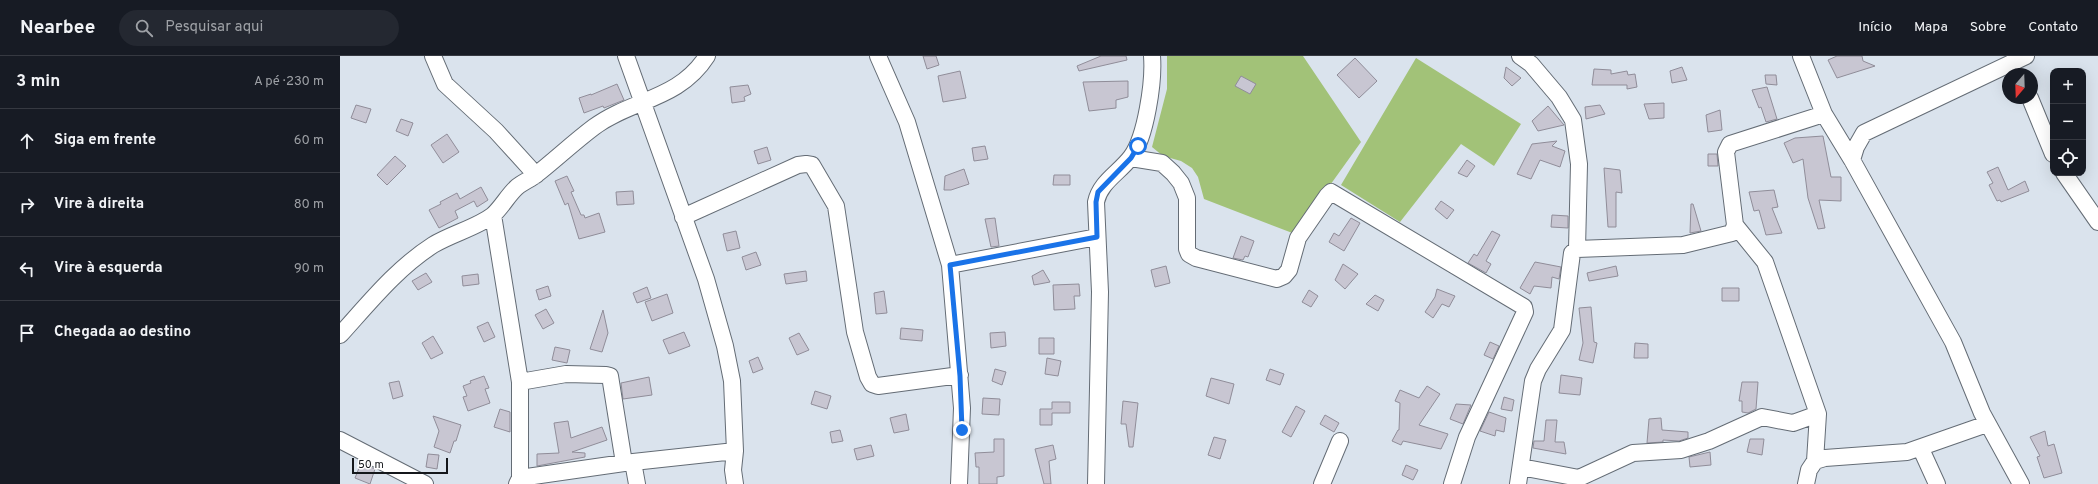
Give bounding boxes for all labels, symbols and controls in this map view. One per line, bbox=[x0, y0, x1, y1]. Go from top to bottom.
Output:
search box bbox=[119, 10, 399, 46]
text: Nearbee bbox=[20, 16, 95, 40]
icon: search bbox=[133, 17, 155, 39]
text: Pesquisar aqui bbox=[165, 18, 263, 37]
text: Início bbox=[1858, 19, 1892, 36]
text: Mapa bbox=[1914, 19, 1948, 36]
text: Sobre bbox=[1970, 19, 2006, 36]
text: Contato bbox=[2028, 19, 2078, 36]
north arrow bbox=[2002, 68, 2038, 104]
map controls bbox=[2050, 68, 2086, 176]
button: + bbox=[2050, 68, 2086, 104]
text: 3 min bbox=[16, 71, 60, 93]
text: A pé · 230 m bbox=[254, 74, 324, 90]
button: − bbox=[2050, 104, 2086, 140]
icon: ahead bbox=[16, 130, 38, 152]
text: Siga em frente bbox=[54, 131, 156, 150]
text: 60 m bbox=[294, 133, 324, 149]
route start bbox=[1129, 137, 1147, 155]
button: locate bbox=[2050, 140, 2086, 176]
icon: right bbox=[16, 194, 38, 216]
text: Vire à direita bbox=[54, 195, 144, 214]
text: 80 m bbox=[294, 197, 324, 213]
icon: left bbox=[16, 258, 38, 280]
text: Vire à esquerda bbox=[54, 259, 163, 278]
text: 90 m bbox=[294, 261, 324, 277]
icon: arrive bbox=[16, 322, 38, 344]
text: Chegada ao destino bbox=[54, 323, 191, 342]
route end bbox=[953, 421, 971, 439]
scale bar bbox=[352, 456, 448, 475]
text: 50 m bbox=[358, 458, 384, 472]

